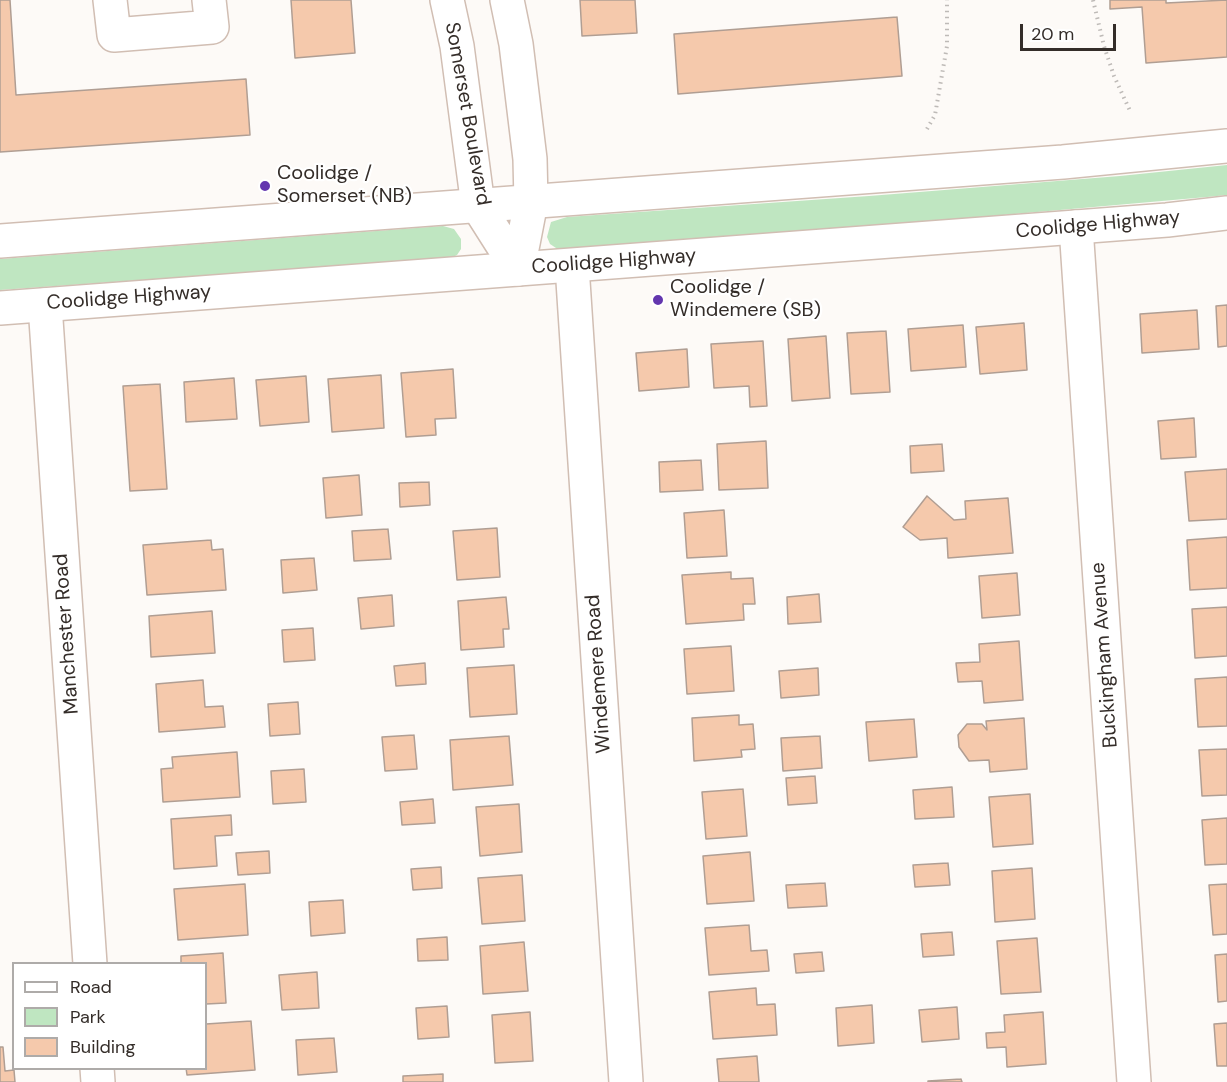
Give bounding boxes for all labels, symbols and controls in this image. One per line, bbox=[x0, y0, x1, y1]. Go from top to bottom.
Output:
scale bar bbox=[1023, 12, 1119, 50]
street label: Somerset Boulevard bbox=[439, 21, 495, 207]
text: 20 m bbox=[1031, 22, 1074, 46]
place label: Coolidge / Somerset (NB) bbox=[277, 162, 412, 209]
marker: Coolidge / Somerset (NB) bbox=[258, 179, 272, 193]
street label: Coolidge Highway bbox=[1015, 206, 1181, 244]
street label: Coolidge Highway bbox=[531, 244, 697, 280]
place label: Coolidge / Windemere (SB) bbox=[670, 276, 821, 323]
street label: Coolidge Highway bbox=[46, 280, 212, 316]
marker: Coolidge / Windemere (SB) bbox=[651, 293, 665, 307]
street label: Manchester Road bbox=[49, 553, 85, 715]
street label: Buckingham Avenue bbox=[1087, 561, 1123, 749]
street label: Windemere Road bbox=[581, 594, 617, 754]
legend bbox=[12, 962, 207, 1070]
text: Road bbox=[70, 975, 112, 999]
text: Park bbox=[70, 1005, 106, 1029]
text: Building bbox=[70, 1035, 135, 1059]

